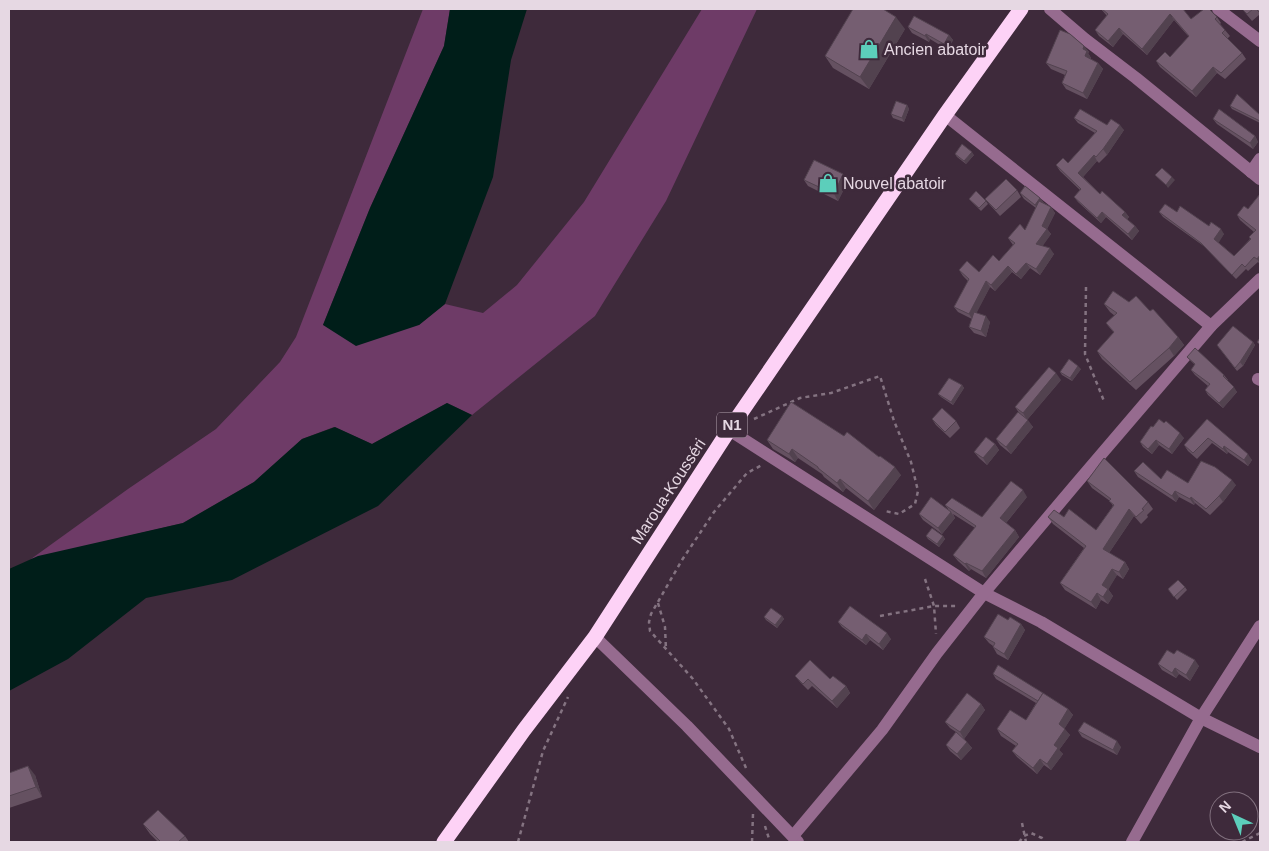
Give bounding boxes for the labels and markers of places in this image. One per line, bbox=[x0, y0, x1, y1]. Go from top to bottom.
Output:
shop icon: Ancien abatoir bbox=[858, 38, 880, 60]
place label: Ancien abatoir bbox=[884, 41, 987, 58]
shop icon: Nouvel abatoir bbox=[817, 172, 839, 194]
place label: Nouvel abatoir bbox=[843, 175, 947, 192]

